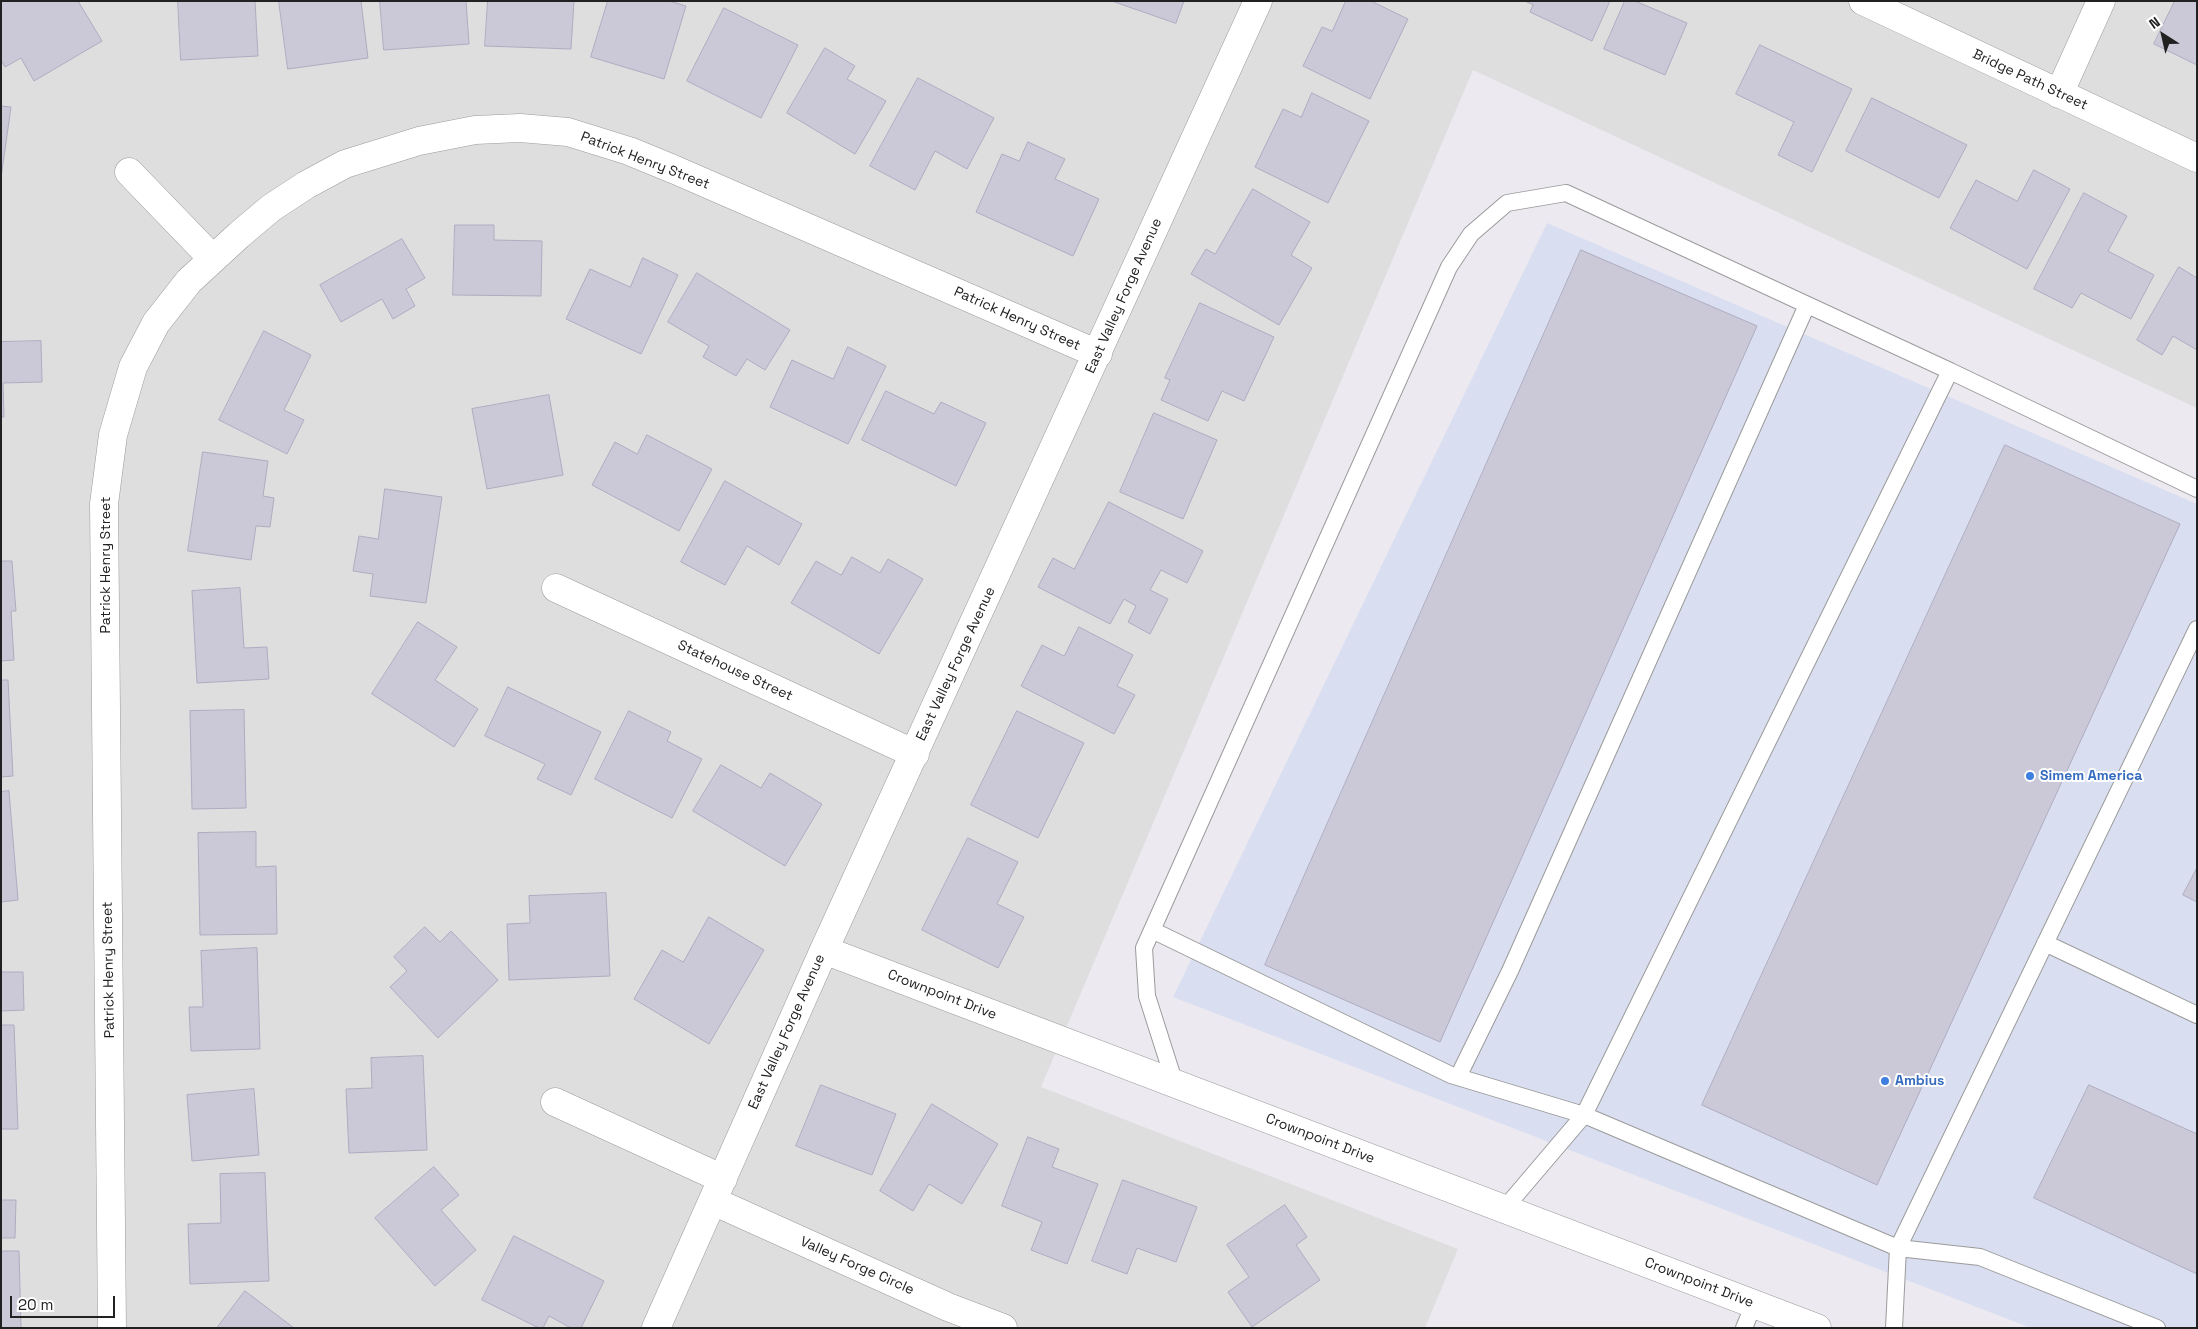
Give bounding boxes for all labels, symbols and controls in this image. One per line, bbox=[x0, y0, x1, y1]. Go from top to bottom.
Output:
north arrow bbox=[2138, 10, 2188, 60]
text: N bbox=[2145, 13, 2163, 33]
street label: Bridge Path Street bbox=[1970, 46, 2090, 114]
street label: Patrick Henry Street bbox=[578, 129, 712, 193]
street label: East Valley Forge Avenue bbox=[1082, 216, 1166, 376]
street label: Patrick Henry Street bbox=[951, 284, 1083, 354]
street label: Patrick Henry Street bbox=[98, 497, 114, 633]
street label: East Valley Forge Avenue bbox=[913, 584, 999, 744]
street label: Statehouse Street bbox=[675, 637, 795, 705]
place label: Simem America bbox=[2040, 768, 2142, 784]
marker: Simem America bbox=[2024, 770, 2036, 782]
street label: Patrick Henry Street bbox=[99, 901, 119, 1039]
street label: East Valley Forge Avenue bbox=[745, 952, 829, 1112]
street label: Crownpoint Drive bbox=[885, 966, 999, 1024]
place label: Ambius bbox=[1895, 1073, 1944, 1089]
marker: Ambius bbox=[1879, 1075, 1891, 1087]
street label: Crownpoint Drive bbox=[1263, 1110, 1377, 1168]
street label: Valley Forge Circle bbox=[797, 1233, 917, 1299]
street label: Crownpoint Drive bbox=[1642, 1254, 1756, 1312]
scale bar bbox=[12, 1286, 118, 1318]
text: 20 m bbox=[18, 1295, 53, 1314]

